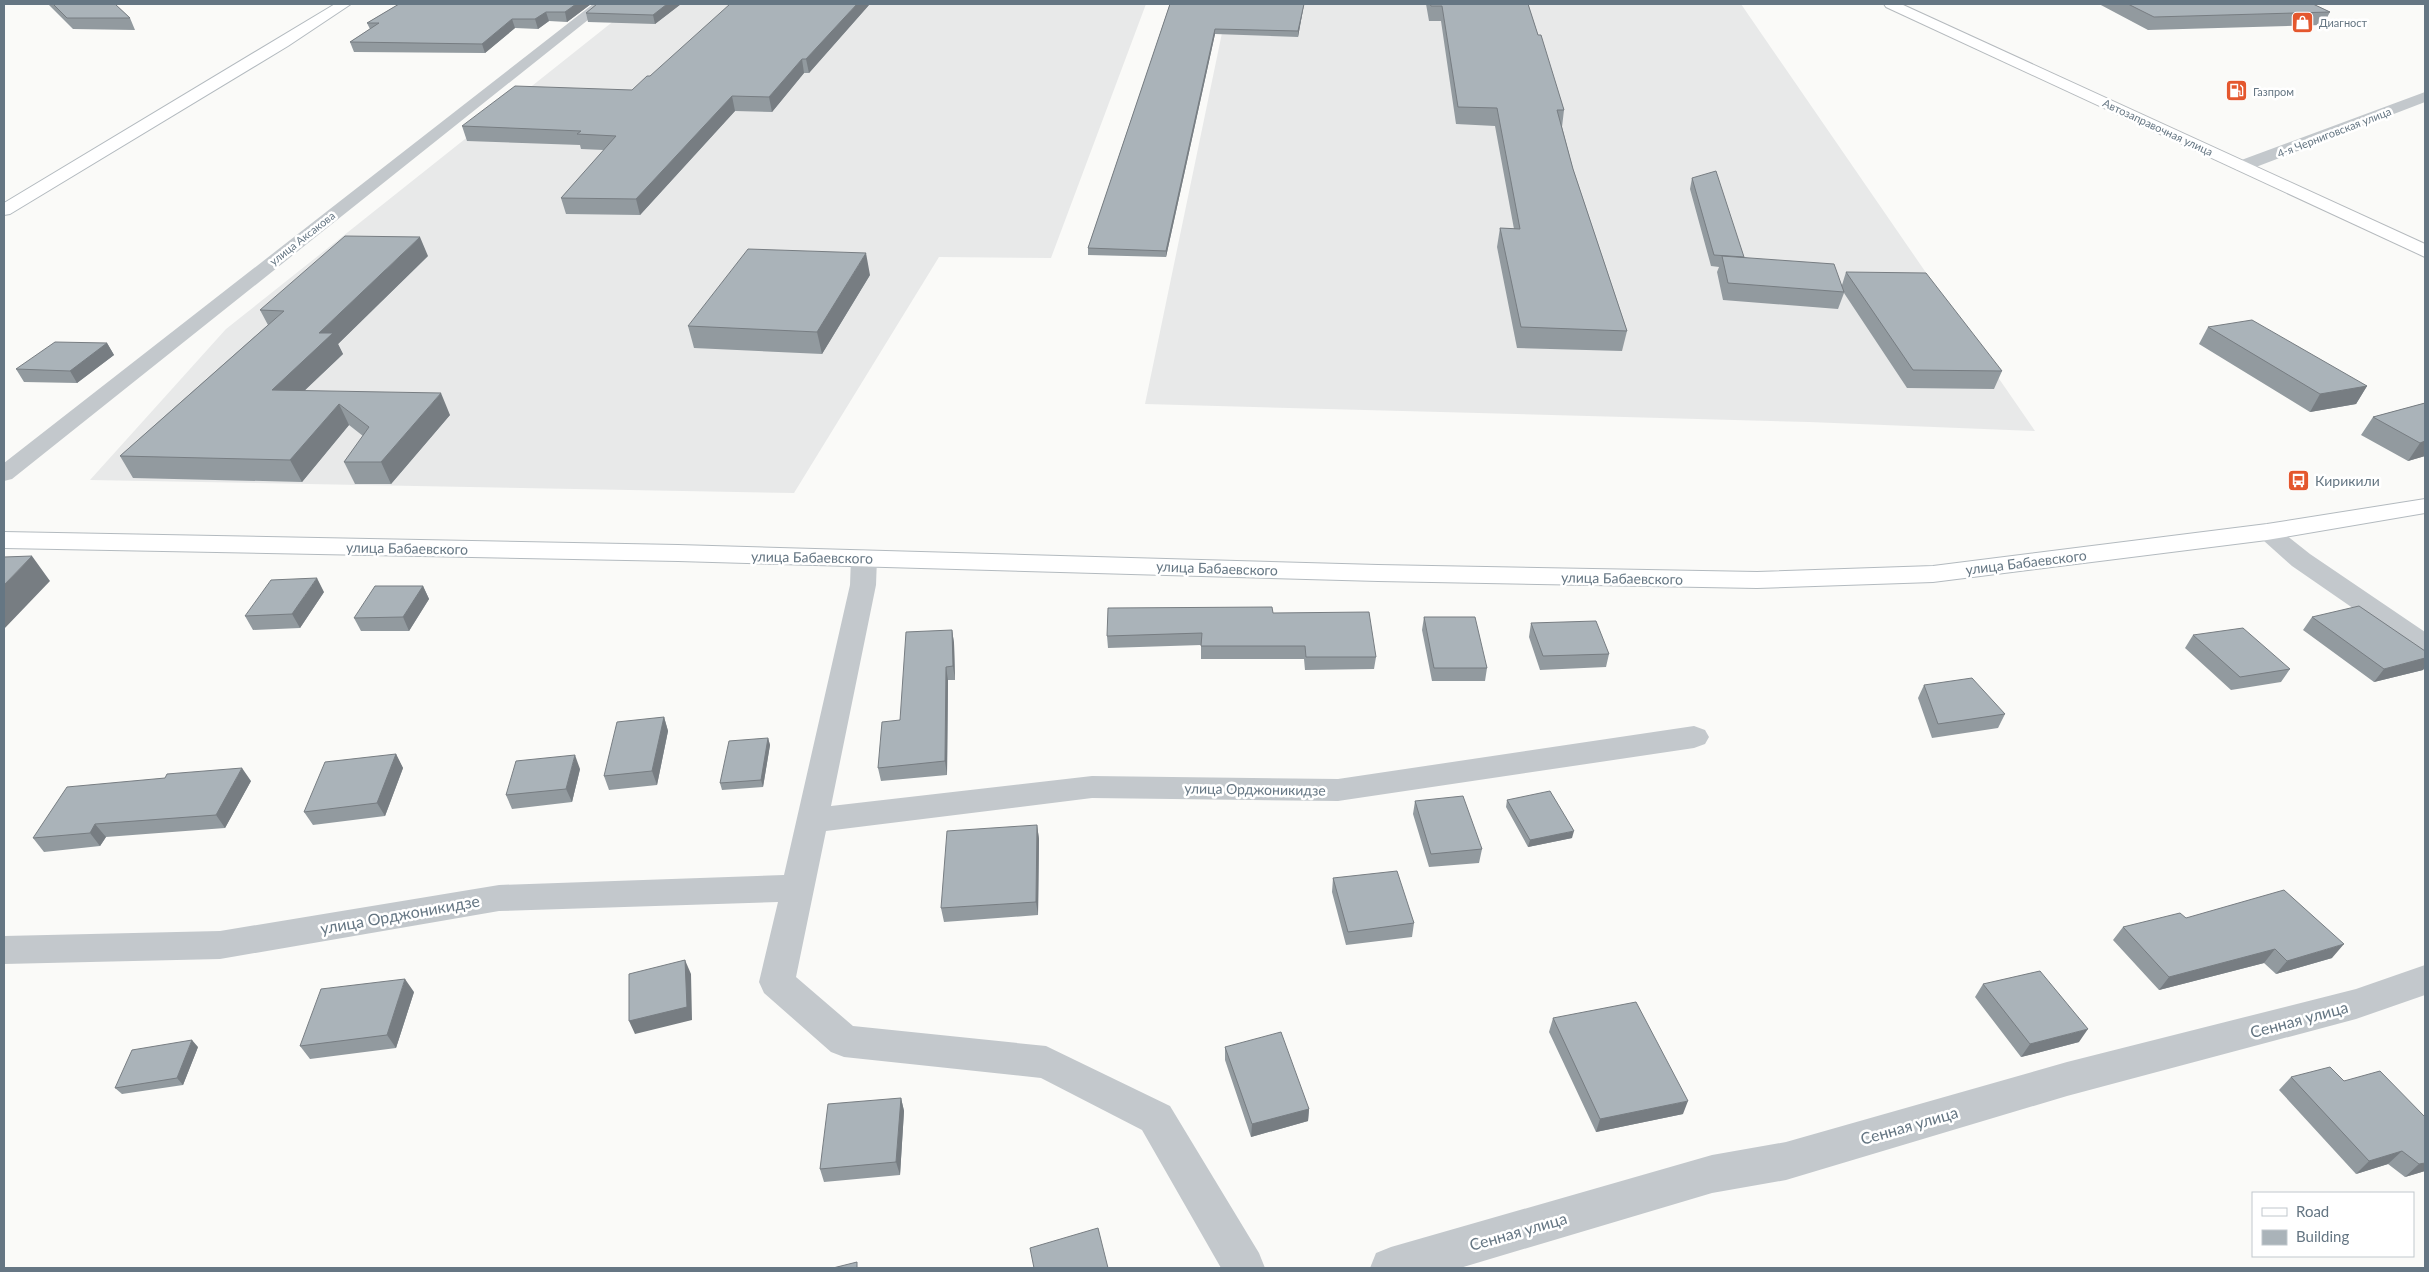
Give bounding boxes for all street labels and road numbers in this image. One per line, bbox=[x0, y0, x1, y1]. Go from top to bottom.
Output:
street label: Автозаправочная улица bbox=[2101, 96, 2215, 158]
street label: 4-я Черниговская улица bbox=[2275, 104, 2393, 160]
street label: улица Аксакова bbox=[267, 209, 337, 267]
street label: улица Бабаевского bbox=[346, 538, 468, 558]
street label: улица Бабаевского bbox=[1964, 546, 2088, 578]
street label: улица Бабаевского bbox=[751, 547, 873, 567]
street label: улица Бабаевского bbox=[1156, 557, 1278, 579]
street label: улица Бабаевского bbox=[1561, 568, 1683, 588]
street label: улица Орджоникидзе bbox=[1184, 779, 1326, 799]
street label: улица Орджоникидзе bbox=[319, 891, 481, 937]
street label: Сенная улица bbox=[2248, 997, 2350, 1041]
street label: Сенная улица bbox=[1858, 1102, 1960, 1148]
street label: Сенная улица bbox=[1467, 1208, 1569, 1254]

